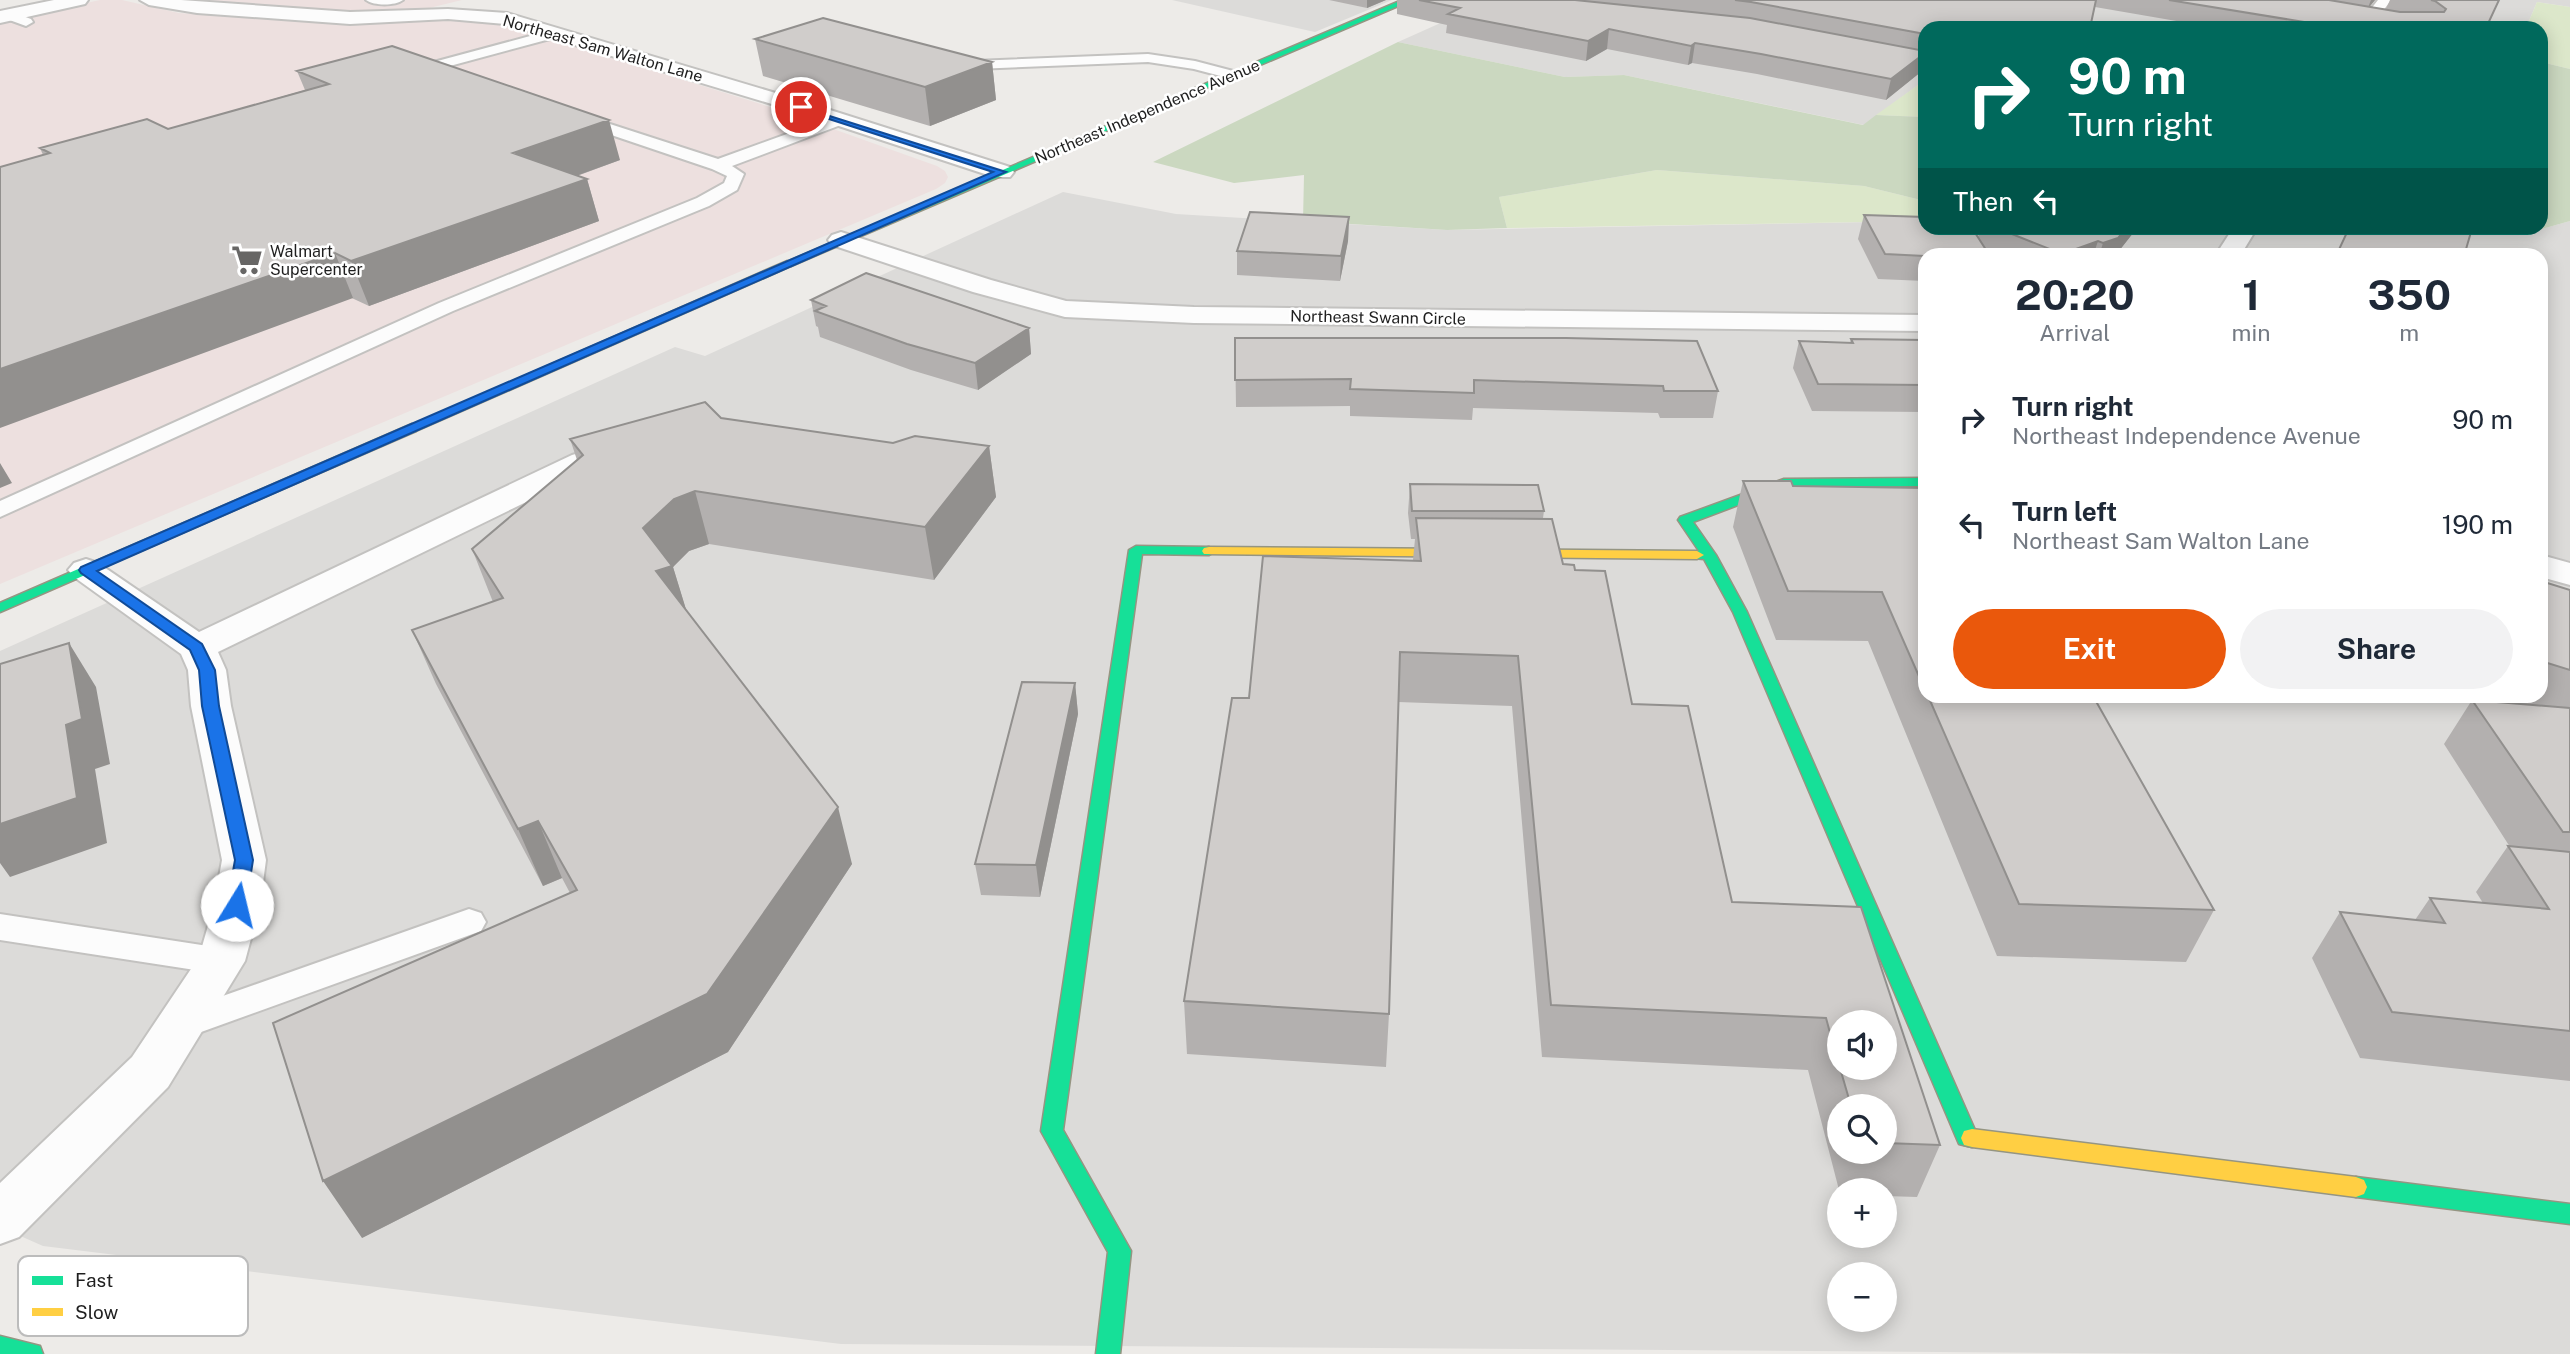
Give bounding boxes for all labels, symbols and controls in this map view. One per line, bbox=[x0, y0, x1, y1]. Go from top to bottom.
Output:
street label: Northeast Sam Walton Lane bbox=[501, 11, 705, 86]
text: 90 m bbox=[2068, 47, 2187, 105]
icon: right bbox=[1953, 49, 2044, 140]
street label: Northeast Independence Avenue bbox=[1032, 55, 1263, 168]
pin bbox=[771, 77, 831, 137]
icon: arrive bbox=[782, 88, 820, 126]
text: Turn right bbox=[2068, 106, 2213, 143]
icon: left bbox=[2027, 182, 2065, 220]
text: Then bbox=[1953, 186, 2013, 217]
place label: Walmart Supercenter bbox=[270, 242, 363, 279]
supermarket icon: Walmart Supercenter bbox=[230, 243, 264, 277]
text: 20:20 bbox=[2015, 270, 2135, 319]
text: 1 bbox=[2242, 270, 2260, 319]
text: 350 bbox=[2368, 270, 2451, 319]
street label: Northeast Swann Circle bbox=[1290, 306, 1466, 329]
text: Arrival bbox=[2039, 319, 2110, 346]
text: min bbox=[2232, 319, 2271, 346]
text: m bbox=[2399, 319, 2419, 346]
text: Turn right bbox=[2012, 391, 2134, 422]
icon: right bbox=[1953, 401, 1991, 439]
text: 90 m bbox=[2452, 404, 2513, 435]
text: Northeast Independence Avenue bbox=[2012, 422, 2361, 449]
text: Turn left bbox=[2012, 496, 2117, 527]
icon: left bbox=[1953, 506, 1991, 544]
text: 190 m bbox=[2442, 509, 2513, 540]
text: Northeast Sam Walton Lane bbox=[2012, 527, 2310, 554]
button: Exit bbox=[1953, 609, 2226, 689]
button: Share bbox=[2240, 609, 2513, 689]
position arrow bbox=[200, 868, 274, 942]
map controls bbox=[1827, 1010, 1897, 1332]
button: sound bbox=[1827, 1010, 1897, 1080]
button: search bbox=[1827, 1094, 1897, 1164]
button: + bbox=[1827, 1178, 1897, 1248]
legend bbox=[18, 1256, 248, 1336]
button: − bbox=[1827, 1262, 1897, 1332]
text: Fast bbox=[75, 1269, 113, 1291]
text: Slow bbox=[75, 1301, 119, 1323]

